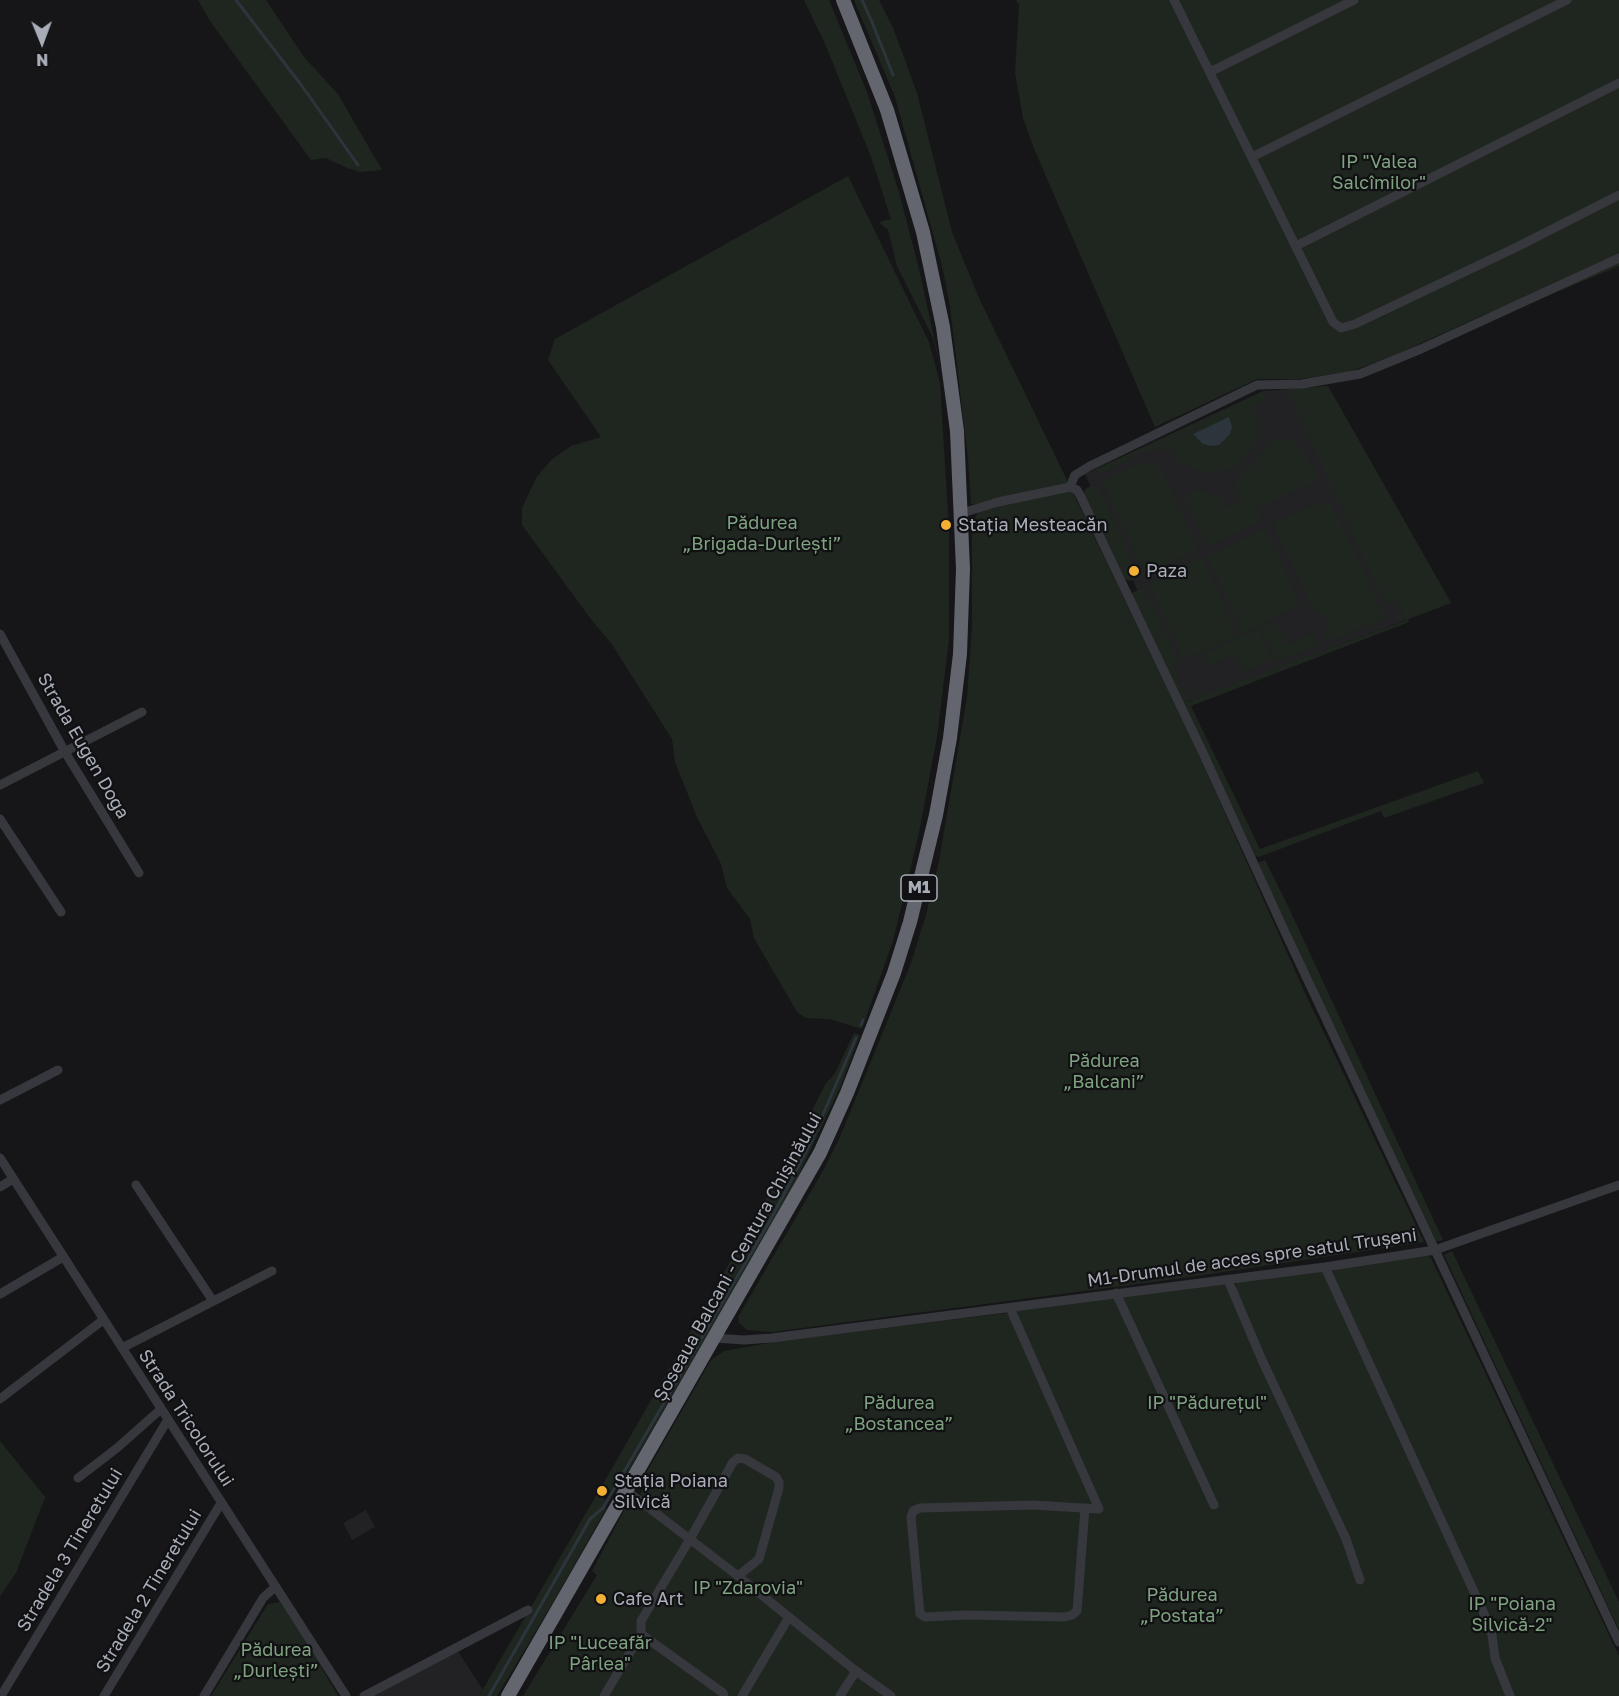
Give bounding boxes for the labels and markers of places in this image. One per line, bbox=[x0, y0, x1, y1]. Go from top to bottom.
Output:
place label: Stația Mesteacăn bbox=[958, 514, 1108, 536]
marker: Stația Mesteacăn bbox=[939, 518, 953, 532]
place label: Paza bbox=[1146, 560, 1187, 582]
marker: Paza bbox=[1127, 564, 1141, 578]
place label: Stația Poiana Silvică bbox=[614, 1470, 728, 1512]
marker: Stația Poiana Silvică bbox=[595, 1484, 609, 1498]
place label: Cafe Art bbox=[613, 1588, 683, 1610]
marker: Cafe Art bbox=[594, 1592, 608, 1606]

